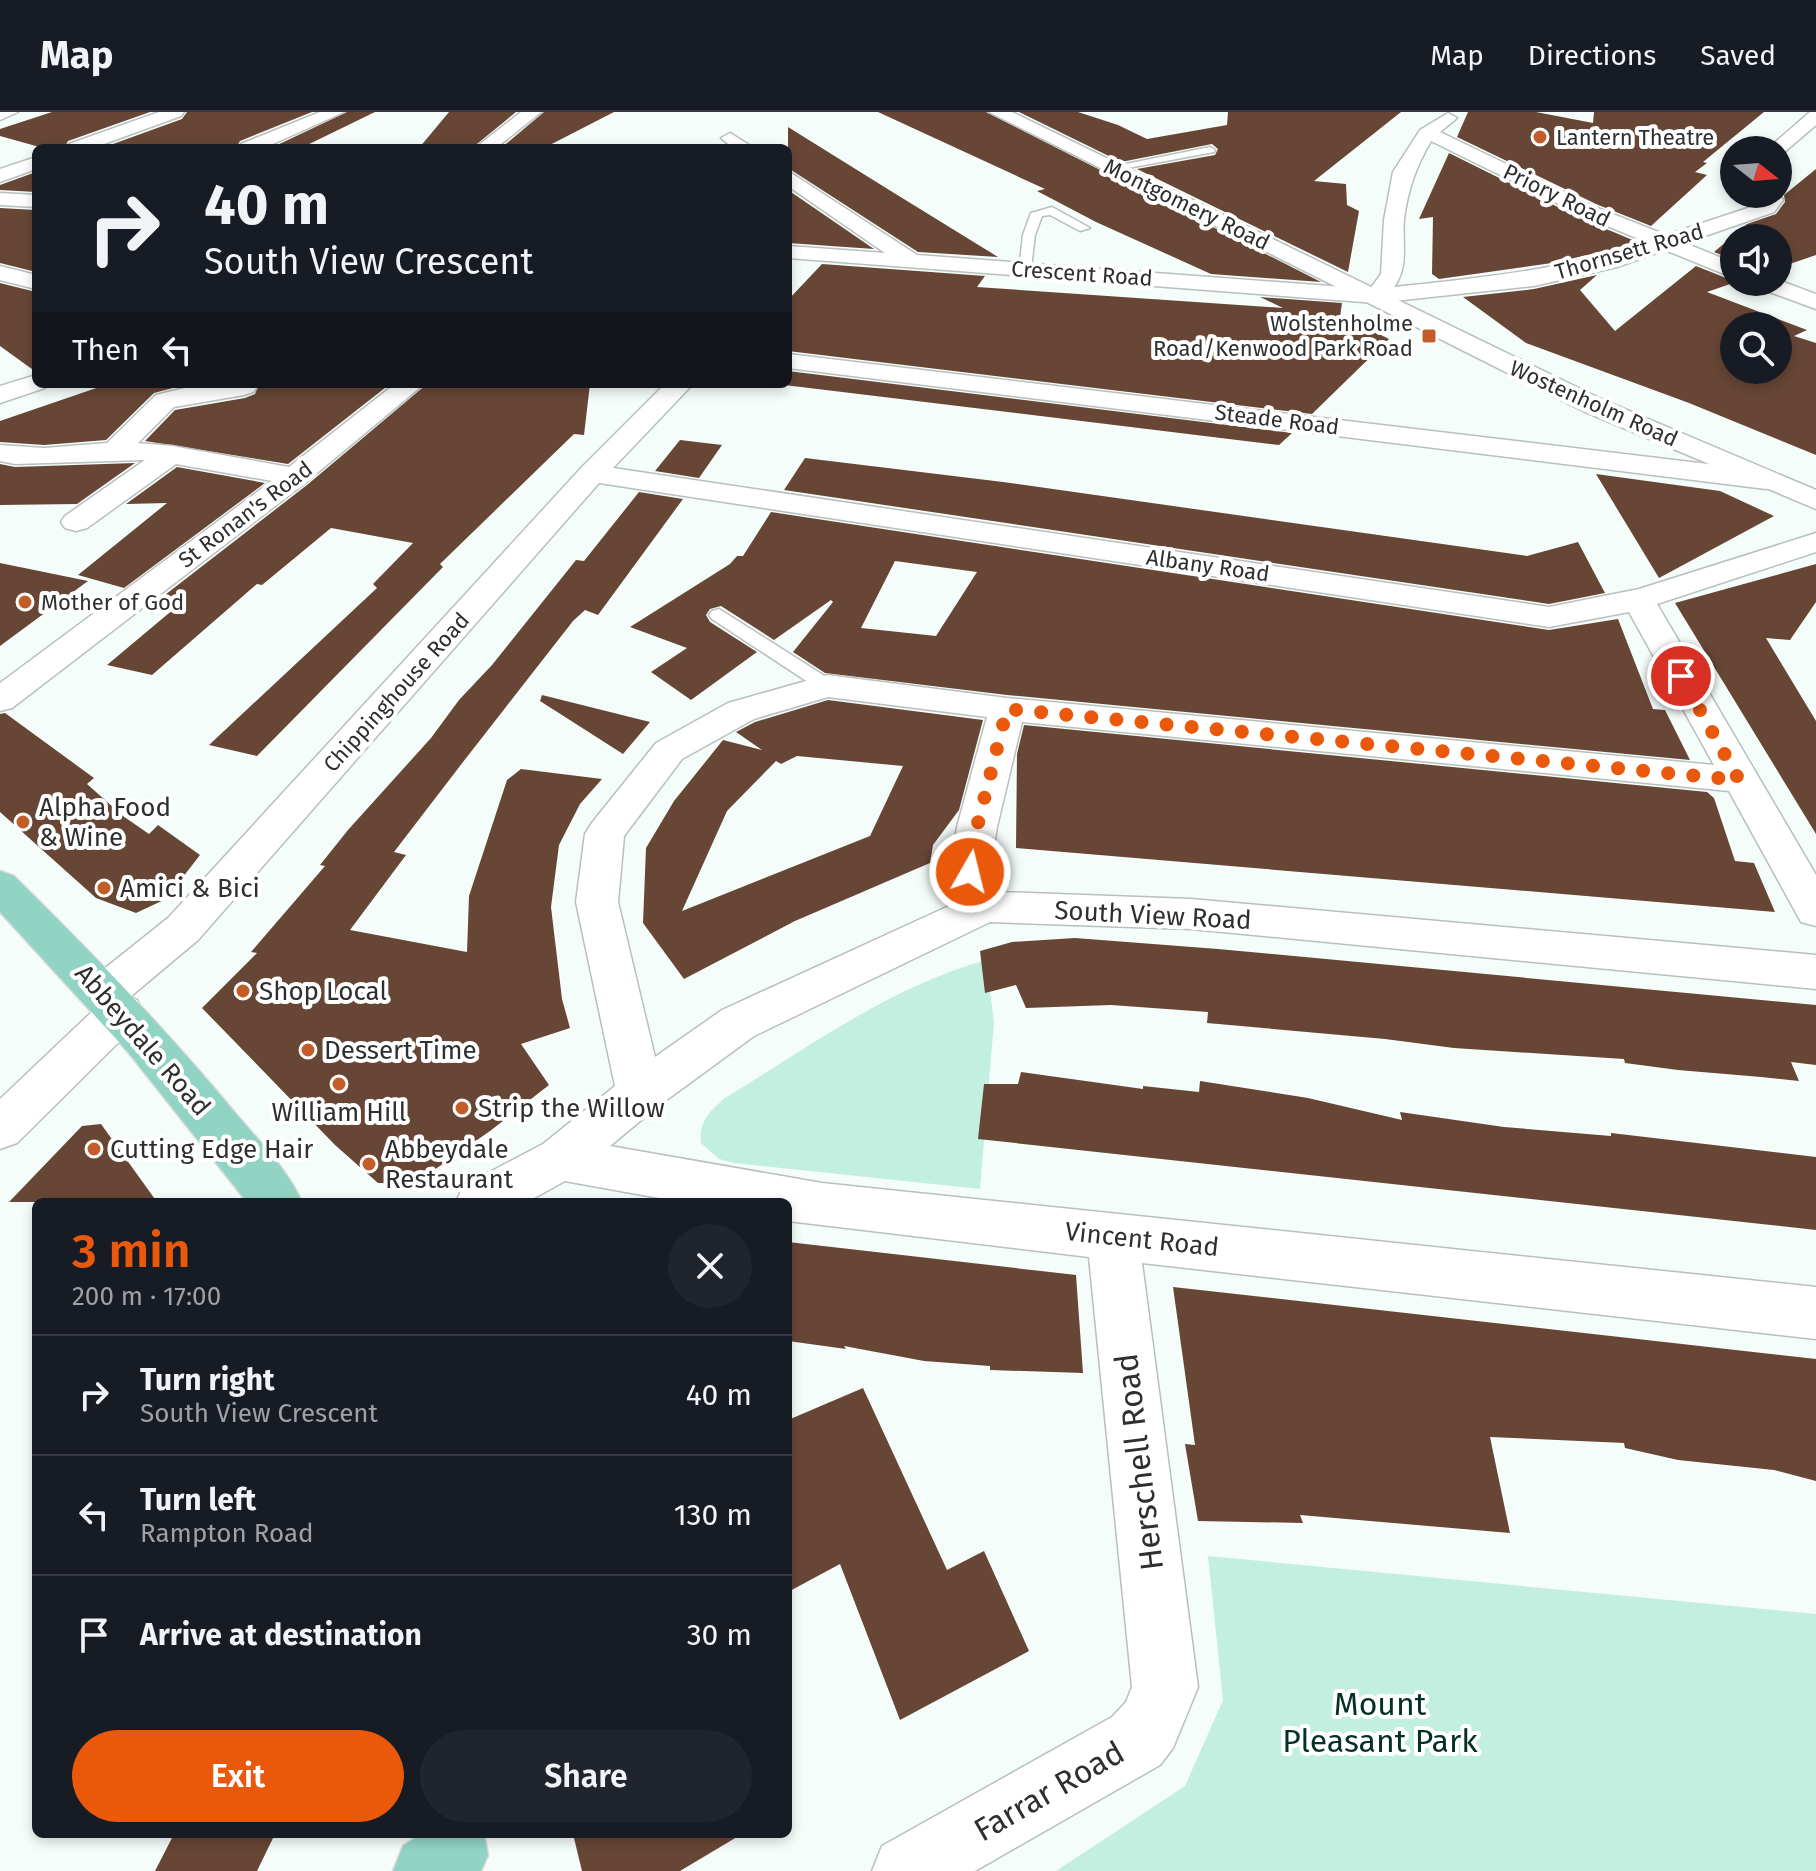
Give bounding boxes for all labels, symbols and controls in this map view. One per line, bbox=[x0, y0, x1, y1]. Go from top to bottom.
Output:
text: Map bbox=[40, 32, 113, 78]
text: Map bbox=[1430, 39, 1484, 72]
text: Directions bbox=[1528, 39, 1656, 72]
text: Saved bbox=[1700, 39, 1776, 72]
place label: Lantern Theatre bbox=[1556, 124, 1714, 151]
marker: Lantern Theatre bbox=[1531, 128, 1549, 146]
north arrow bbox=[1720, 136, 1792, 208]
map controls bbox=[1720, 136, 1792, 384]
street label: Montgomery Road bbox=[1099, 153, 1274, 256]
street label: Priory Road bbox=[1499, 158, 1615, 233]
text: 40 m bbox=[204, 172, 329, 239]
icon: right bbox=[72, 176, 176, 280]
street label: Thornsett Road bbox=[1552, 217, 1707, 286]
button: sound bbox=[1720, 224, 1792, 296]
text: South View Crescent bbox=[204, 240, 533, 284]
street label: Crescent Road bbox=[1010, 255, 1154, 292]
place label: Wolstenholme Road/Kenwood Park Road bbox=[1153, 310, 1413, 362]
button: search bbox=[1720, 312, 1792, 384]
marker: Wolstenholme Road/Kenwood Park Road bbox=[1420, 327, 1438, 345]
icon: left bbox=[155, 328, 199, 372]
text: Then bbox=[72, 332, 139, 368]
street label: Wostenholm Road bbox=[1506, 354, 1682, 453]
street label: Steade Road bbox=[1213, 398, 1341, 441]
street label: St Ronan's Road bbox=[173, 455, 318, 573]
street label: Albany Road bbox=[1145, 543, 1271, 587]
place label: Mother of God bbox=[41, 589, 184, 616]
marker: Mother of God bbox=[16, 593, 34, 611]
street label: Chippinghouse Road bbox=[318, 607, 475, 778]
pin bbox=[1647, 642, 1715, 710]
icon: arrive bbox=[1659, 654, 1703, 698]
place label: Alpha Food & Wine bbox=[39, 792, 171, 853]
marker: Alpha Food & Wine bbox=[14, 813, 32, 831]
position arrow bbox=[928, 830, 1012, 914]
place label: Amici & Bici bbox=[120, 873, 260, 904]
marker: Amici & Bici bbox=[95, 879, 113, 897]
street label: South View Road bbox=[1054, 895, 1252, 936]
street label: Abbeydale Road bbox=[68, 958, 217, 1122]
place label: Shop Local bbox=[259, 976, 387, 1007]
marker: Shop Local bbox=[234, 982, 252, 1000]
place label: Dessert Time bbox=[324, 1035, 477, 1066]
marker: Dessert Time bbox=[299, 1041, 317, 1059]
marker: William Hill bbox=[330, 1075, 348, 1093]
place label: Strip the Willow bbox=[478, 1093, 665, 1124]
place label: William Hill bbox=[272, 1097, 407, 1128]
marker: Strip the Willow bbox=[453, 1099, 471, 1117]
place label: Cutting Edge Hair bbox=[110, 1134, 313, 1165]
place label: Abbeydale Restaurant bbox=[385, 1134, 514, 1195]
marker: Cutting Edge Hair bbox=[85, 1140, 103, 1158]
marker: Abbeydale Restaurant bbox=[360, 1155, 378, 1173]
street label: Vincent Road bbox=[1063, 1216, 1220, 1263]
text: 3 min bbox=[72, 1222, 190, 1280]
button: close bbox=[668, 1224, 752, 1308]
text: 200 m · 17:00 bbox=[72, 1281, 221, 1312]
street label: Herschell Road bbox=[1107, 1351, 1171, 1573]
text: Turn right bbox=[140, 1362, 275, 1398]
icon: right bbox=[72, 1373, 116, 1417]
text: 40 m bbox=[686, 1377, 752, 1413]
text: South View Crescent bbox=[140, 1398, 378, 1429]
text: Turn left bbox=[140, 1482, 256, 1518]
icon: left bbox=[72, 1493, 116, 1537]
text: 130 m bbox=[674, 1497, 752, 1533]
text: Rampton Road bbox=[140, 1518, 314, 1549]
icon: arrive bbox=[72, 1613, 116, 1657]
text: Arrive at destination bbox=[140, 1617, 422, 1653]
text: 30 m bbox=[687, 1617, 752, 1653]
park label: Mount Pleasant Park bbox=[1282, 1685, 1478, 1760]
button: Exit bbox=[72, 1730, 404, 1822]
button: Share bbox=[420, 1730, 752, 1822]
street label: Farrar Road bbox=[967, 1733, 1131, 1849]

